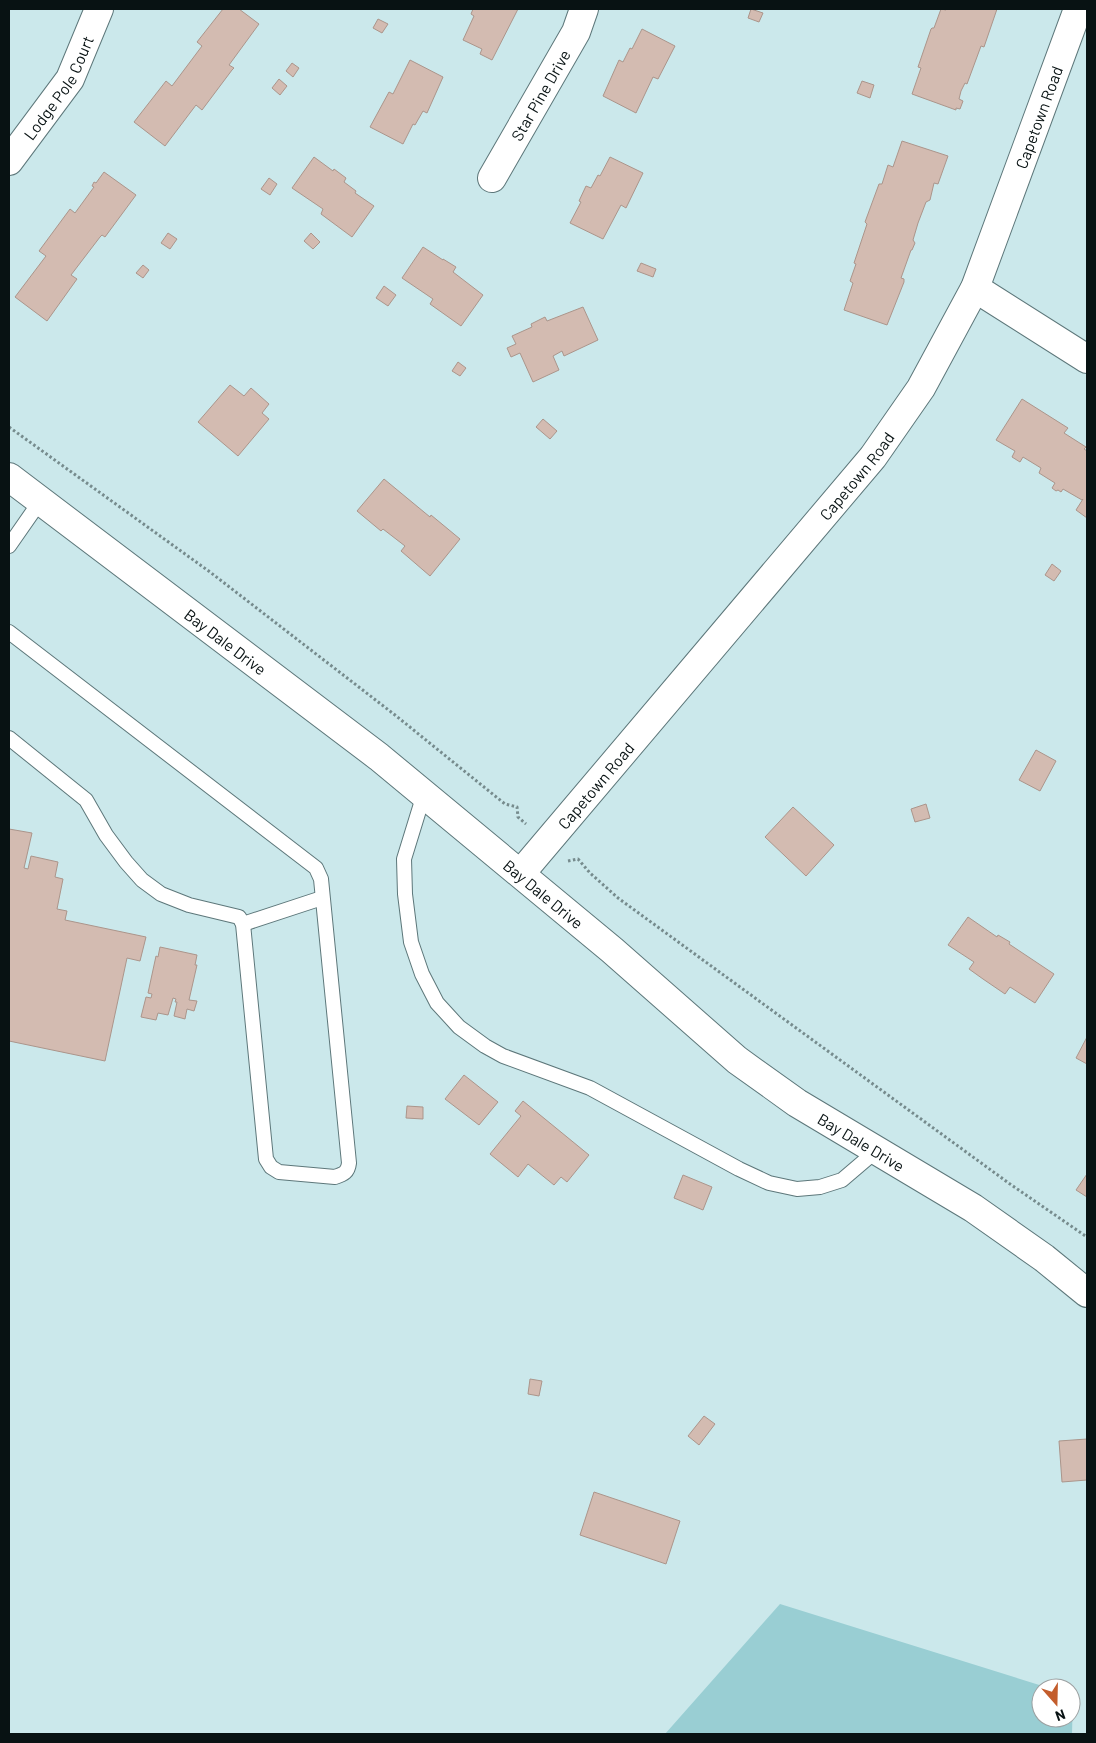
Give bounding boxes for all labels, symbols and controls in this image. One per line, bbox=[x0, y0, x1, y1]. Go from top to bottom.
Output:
street label: Lodge Pole Court bbox=[19, 33, 97, 143]
street label: Star Pine Drive bbox=[506, 46, 574, 144]
street label: Capetown Road bbox=[1011, 63, 1066, 171]
street label: Capetown Road bbox=[815, 428, 897, 523]
street label: Bay Dale Drive bbox=[181, 604, 271, 678]
street label: Capetown Road bbox=[553, 738, 637, 832]
street label: Bay Dale Drive bbox=[500, 855, 587, 932]
street label: Bay Dale Drive bbox=[815, 1108, 908, 1175]
north arrow bbox=[1031, 1678, 1081, 1728]
text: N bbox=[1053, 1706, 1068, 1725]

